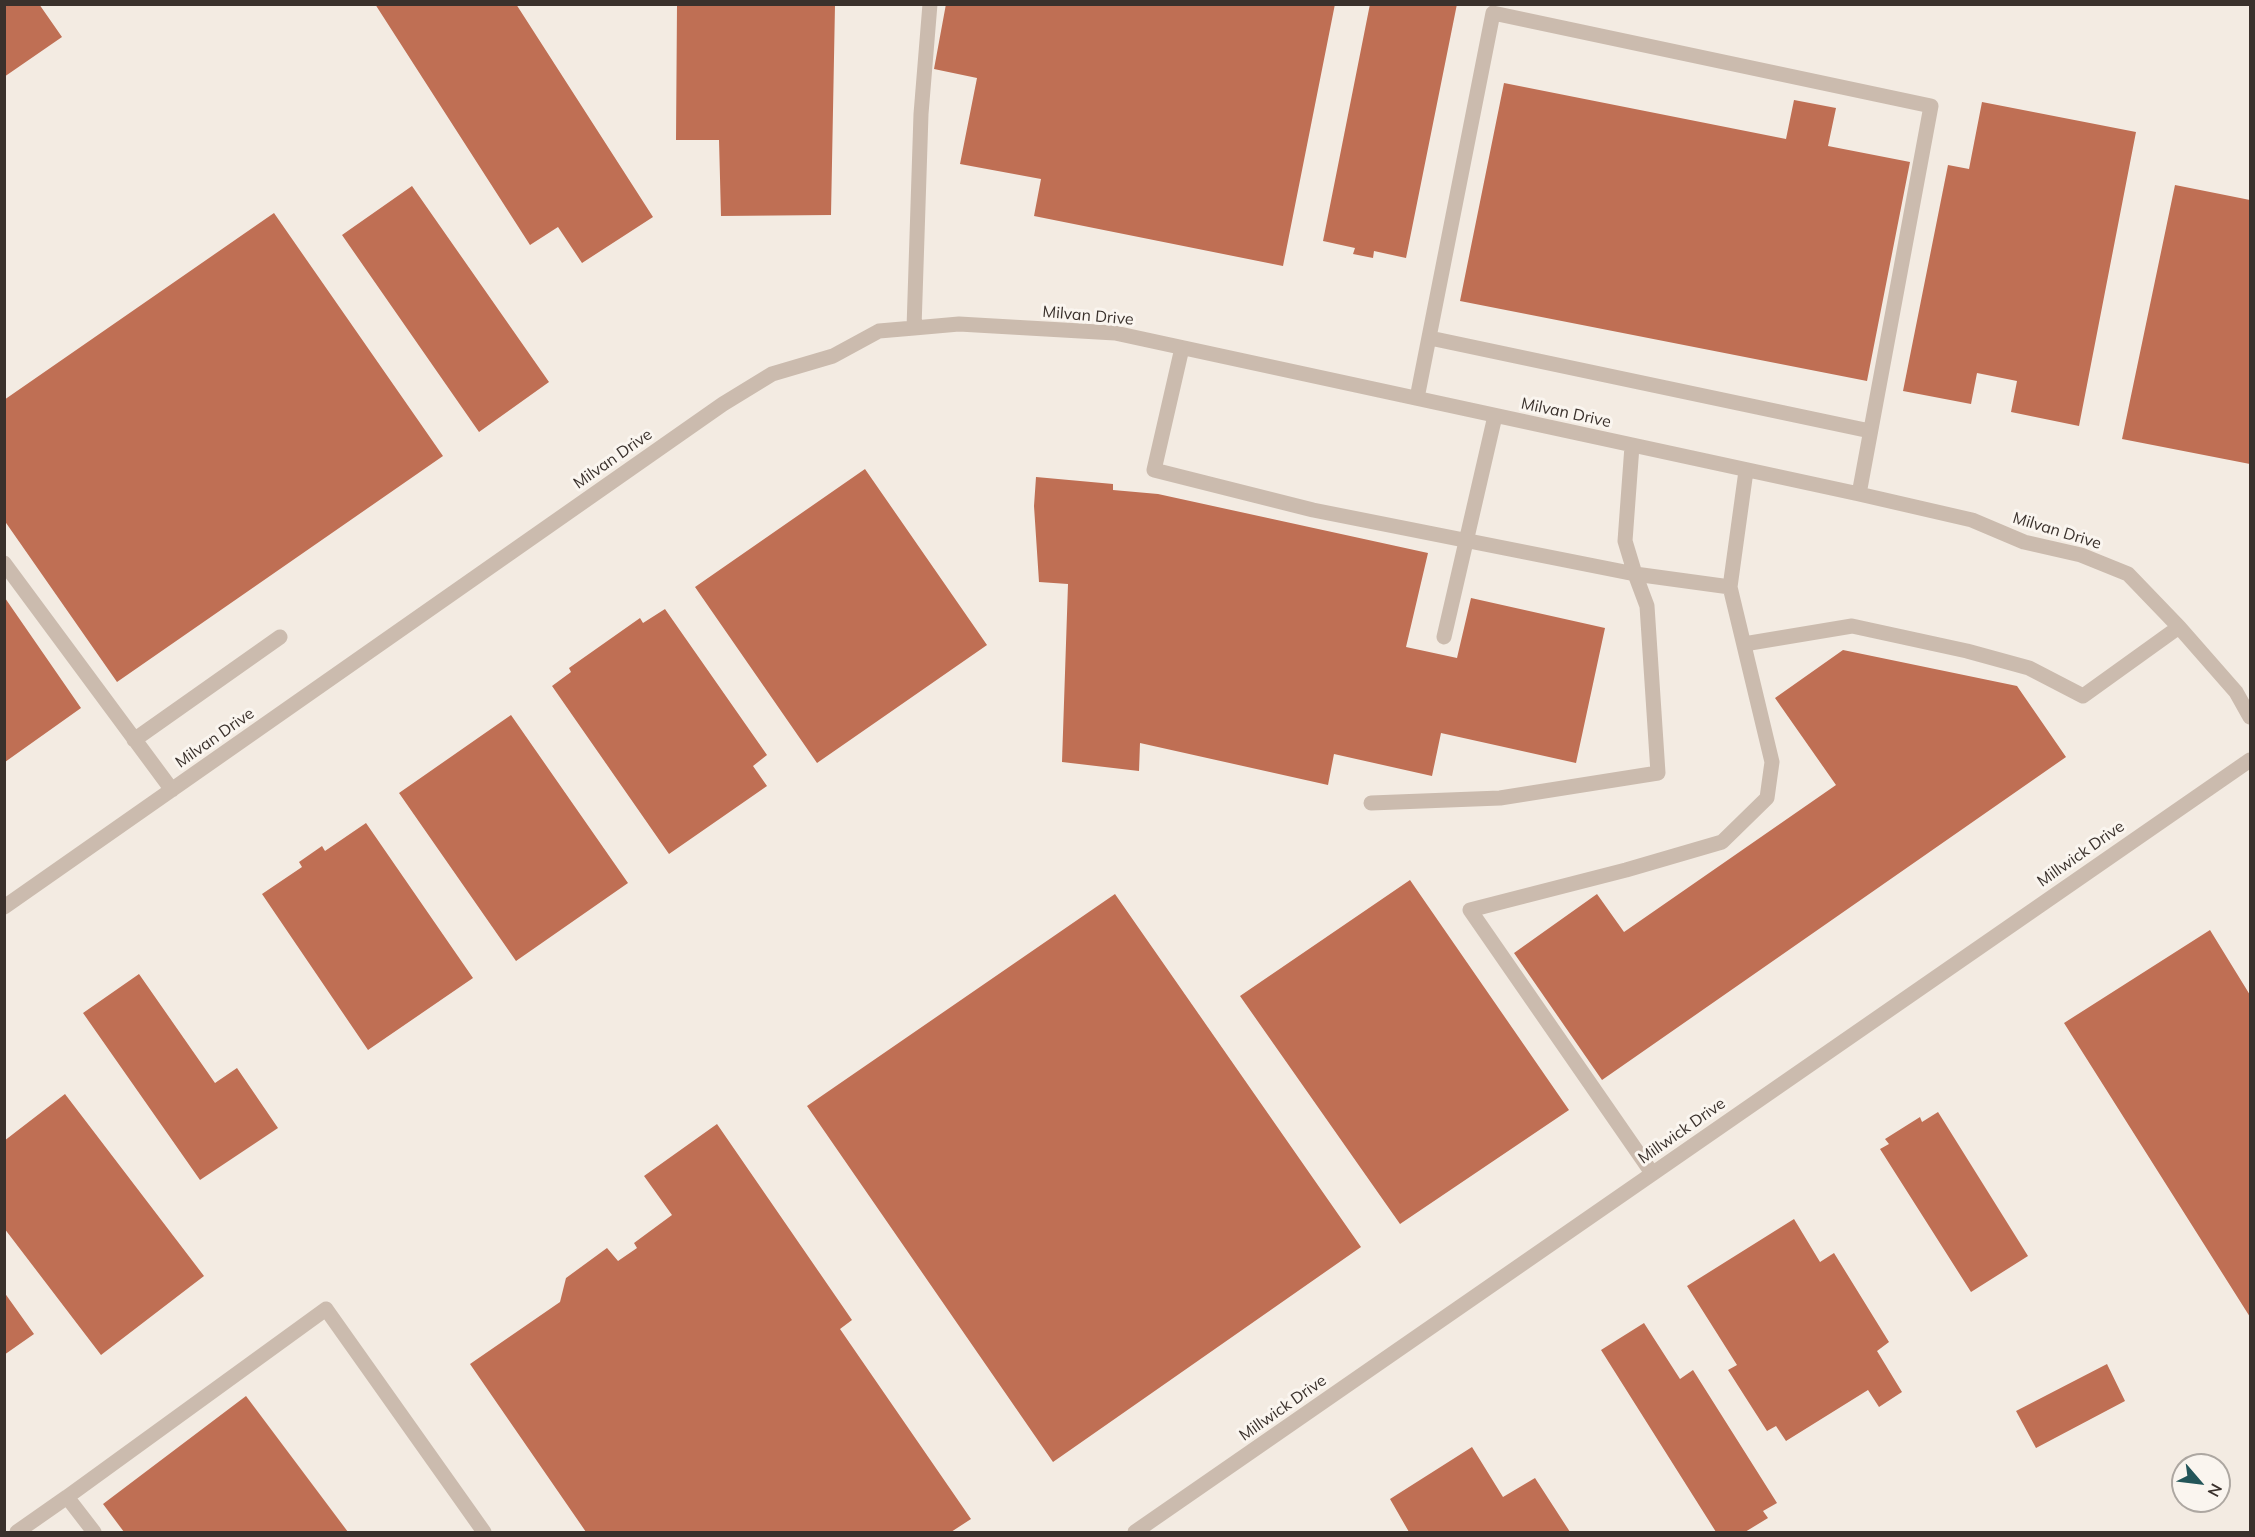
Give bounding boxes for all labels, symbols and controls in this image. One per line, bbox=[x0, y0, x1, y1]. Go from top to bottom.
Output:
street label: Milvan Drive bbox=[1042, 302, 1134, 330]
street label: Milvan Drive bbox=[1519, 394, 1613, 432]
street label: Milvan Drive bbox=[570, 425, 656, 493]
street label: Milvan Drive bbox=[2010, 508, 2104, 554]
street label: Milvan Drive bbox=[172, 704, 258, 772]
street label: Millwick Drive bbox=[2034, 817, 2128, 891]
street label: Millwick Drive bbox=[1635, 1094, 1729, 1168]
street label: Millwick Drive bbox=[1236, 1371, 1330, 1445]
north arrow bbox=[2171, 1453, 2231, 1513]
text: N bbox=[2203, 1480, 2227, 1501]

